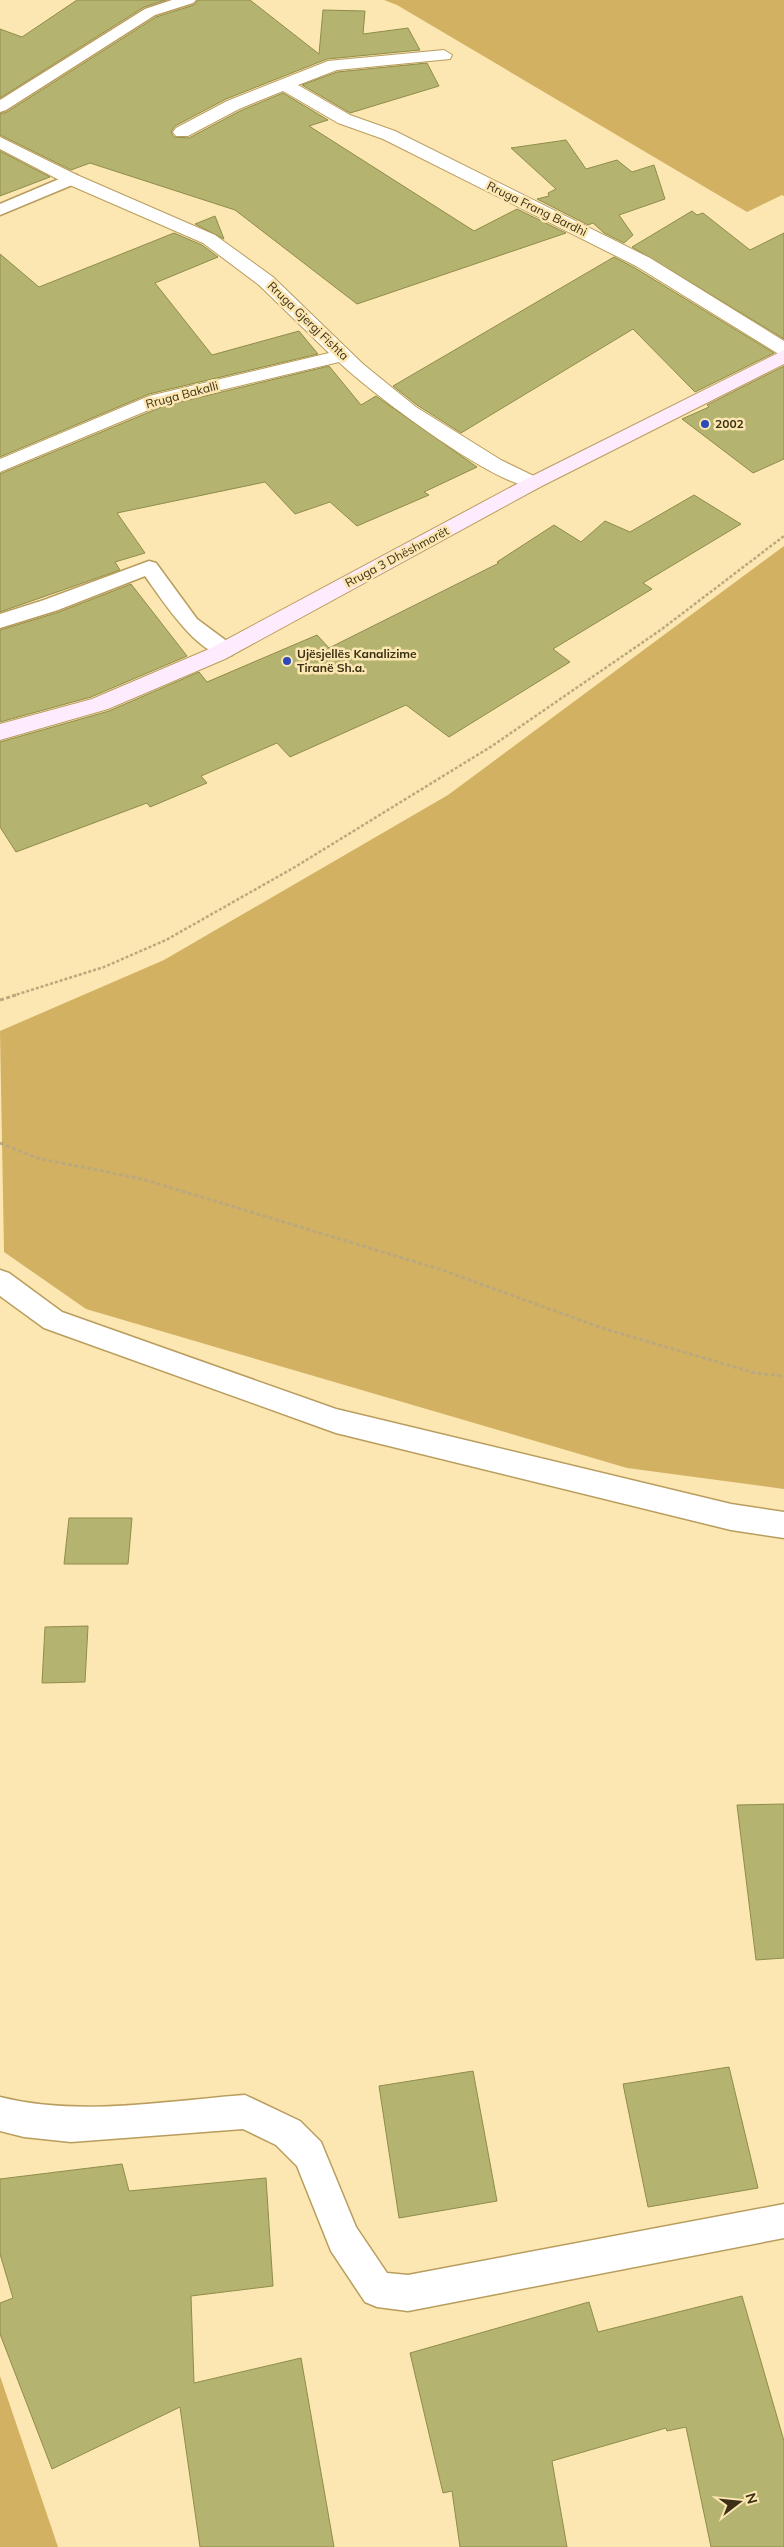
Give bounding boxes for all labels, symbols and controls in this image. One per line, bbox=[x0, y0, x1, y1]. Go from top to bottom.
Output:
street label: Rruga Frang Bardhi bbox=[485, 178, 590, 239]
street label: Rruga Gjergj Fishta bbox=[265, 278, 352, 363]
street label: Rruga Bakalli bbox=[144, 378, 220, 411]
place label: 2002 bbox=[715, 416, 744, 431]
marker: 2002 bbox=[699, 418, 711, 430]
street label: Rruga 3 Dhëshmorët bbox=[342, 523, 451, 590]
place label: Ujësjellës Kanalizime Tiranë Sh.a. bbox=[297, 646, 417, 675]
marker: Ujësjellës Kanalizime Tiranë Sh.a. bbox=[281, 655, 293, 667]
north arrow bbox=[714, 2477, 764, 2527]
text: N bbox=[741, 2491, 762, 2506]

